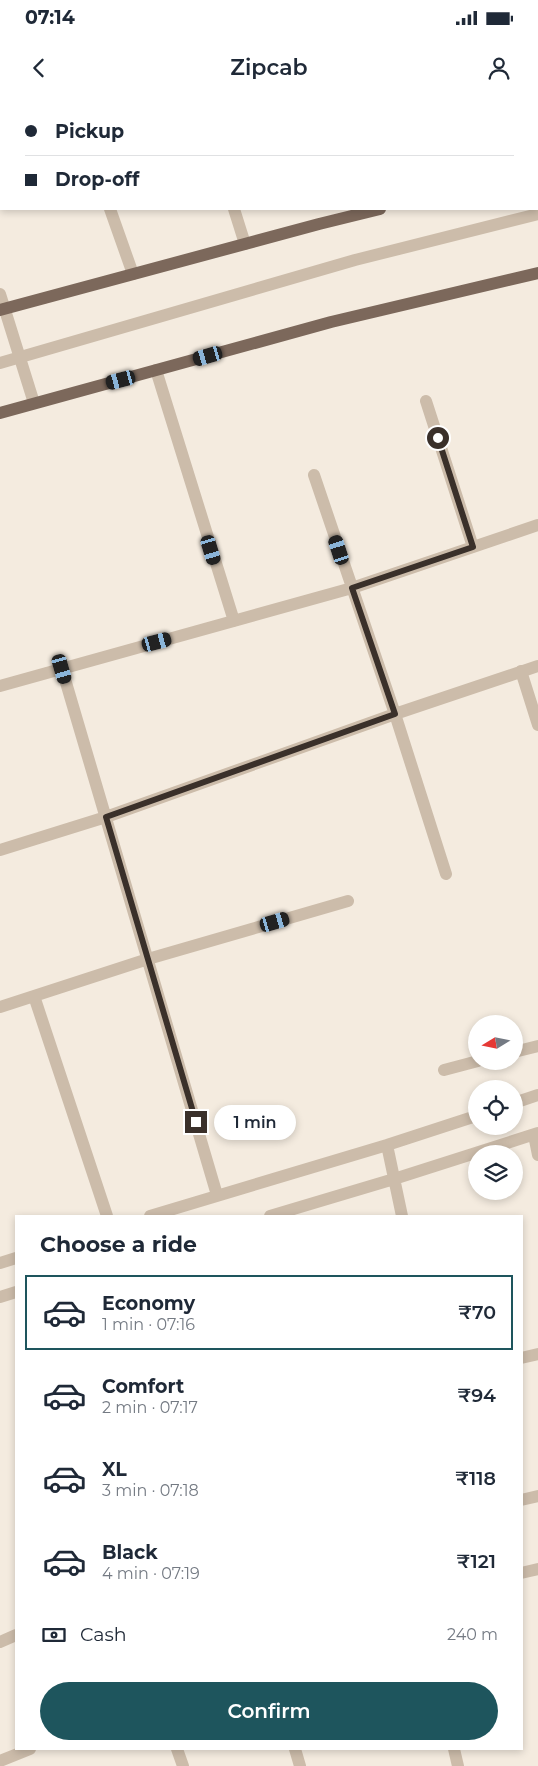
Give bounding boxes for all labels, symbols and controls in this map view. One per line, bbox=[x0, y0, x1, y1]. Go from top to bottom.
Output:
text: 07:14 bbox=[25, 6, 75, 29]
icon: back bbox=[25, 54, 53, 82]
text: Zipcab bbox=[230, 54, 308, 81]
icon: person bbox=[485, 54, 513, 82]
text: Pickup bbox=[55, 120, 124, 143]
text: Drop-off bbox=[55, 168, 139, 191]
car bbox=[191, 345, 224, 367]
car bbox=[104, 369, 137, 391]
route start bbox=[427, 427, 449, 449]
car bbox=[199, 533, 222, 567]
car bbox=[327, 533, 350, 567]
car bbox=[140, 631, 173, 653]
car bbox=[50, 653, 73, 685]
car bbox=[258, 911, 291, 933]
north arrow bbox=[468, 1015, 522, 1070]
map controls bbox=[468, 1015, 523, 1200]
button: locate bbox=[468, 1080, 523, 1135]
callout: 1 min bbox=[214, 1104, 296, 1140]
route end bbox=[185, 1111, 207, 1133]
text: 1 min bbox=[234, 1113, 276, 1132]
button: layers bbox=[468, 1145, 523, 1200]
text: Choose a ride bbox=[40, 1231, 197, 1258]
icon: car bbox=[42, 1290, 87, 1335]
text: Economy bbox=[102, 1292, 195, 1315]
text: ₹70 bbox=[458, 1301, 496, 1324]
text: 1 min · 07:16 bbox=[102, 1315, 195, 1334]
icon: car bbox=[42, 1373, 87, 1418]
text: Comfort bbox=[102, 1375, 184, 1398]
text: ₹94 bbox=[457, 1384, 496, 1407]
text: 2 min · 07:17 bbox=[102, 1398, 198, 1417]
icon: car bbox=[42, 1456, 87, 1501]
text: XL bbox=[102, 1458, 127, 1481]
text: ₹118 bbox=[455, 1467, 496, 1490]
text: 3 min · 07:18 bbox=[102, 1481, 199, 1500]
icon: car bbox=[42, 1539, 87, 1584]
text: Black bbox=[102, 1541, 158, 1564]
text: ₹121 bbox=[457, 1550, 496, 1573]
text: 4 min · 07:19 bbox=[102, 1564, 200, 1583]
icon: cash bbox=[40, 1621, 68, 1649]
text: Cash bbox=[80, 1623, 127, 1646]
text: 240 m bbox=[447, 1625, 498, 1644]
button: Confirm bbox=[40, 1682, 498, 1740]

